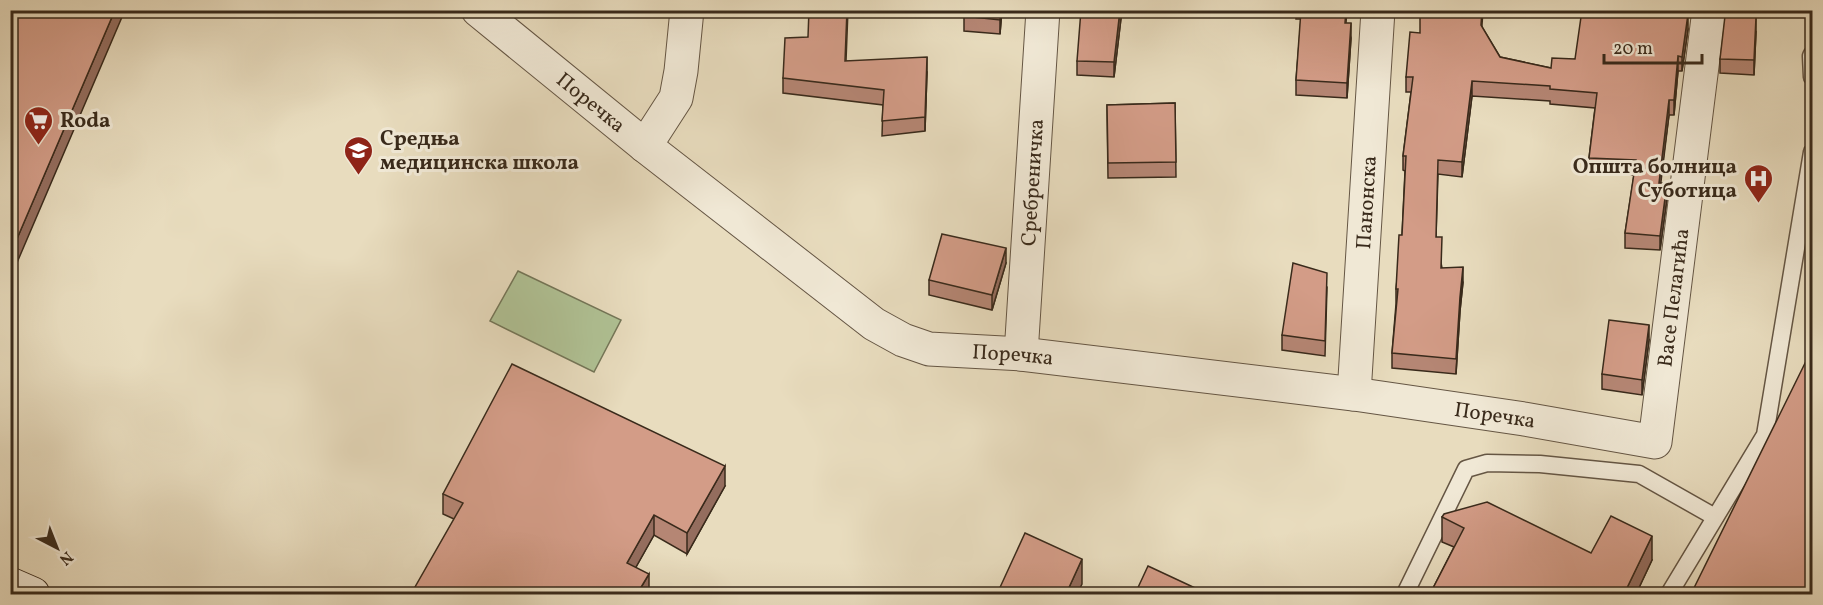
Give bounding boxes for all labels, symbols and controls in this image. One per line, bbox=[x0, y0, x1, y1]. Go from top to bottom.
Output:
scale bar bbox=[1604, 27, 1702, 65]
text: 20 m bbox=[1613, 37, 1653, 62]
street label: Поречка bbox=[549, 66, 631, 140]
supermarket icon: Roda bbox=[23, 104, 55, 146]
place label: Roda bbox=[60, 107, 111, 136]
street label: Сребреничка bbox=[1015, 118, 1052, 247]
place label: Средња медицинска школа bbox=[380, 125, 579, 178]
school or university icon: Средња медицинска школа bbox=[343, 134, 375, 176]
place label: Општа болница Суботица bbox=[1573, 153, 1737, 206]
street label: Панонска bbox=[1350, 155, 1385, 250]
hospital icon: Општа болница Суботица bbox=[1742, 162, 1774, 204]
street label: Васе Пелагића bbox=[1652, 227, 1698, 369]
street label: Поречка bbox=[971, 338, 1055, 374]
street label: Поречка bbox=[1452, 396, 1538, 437]
north arrow bbox=[27, 518, 87, 578]
text: N bbox=[54, 546, 77, 570]

